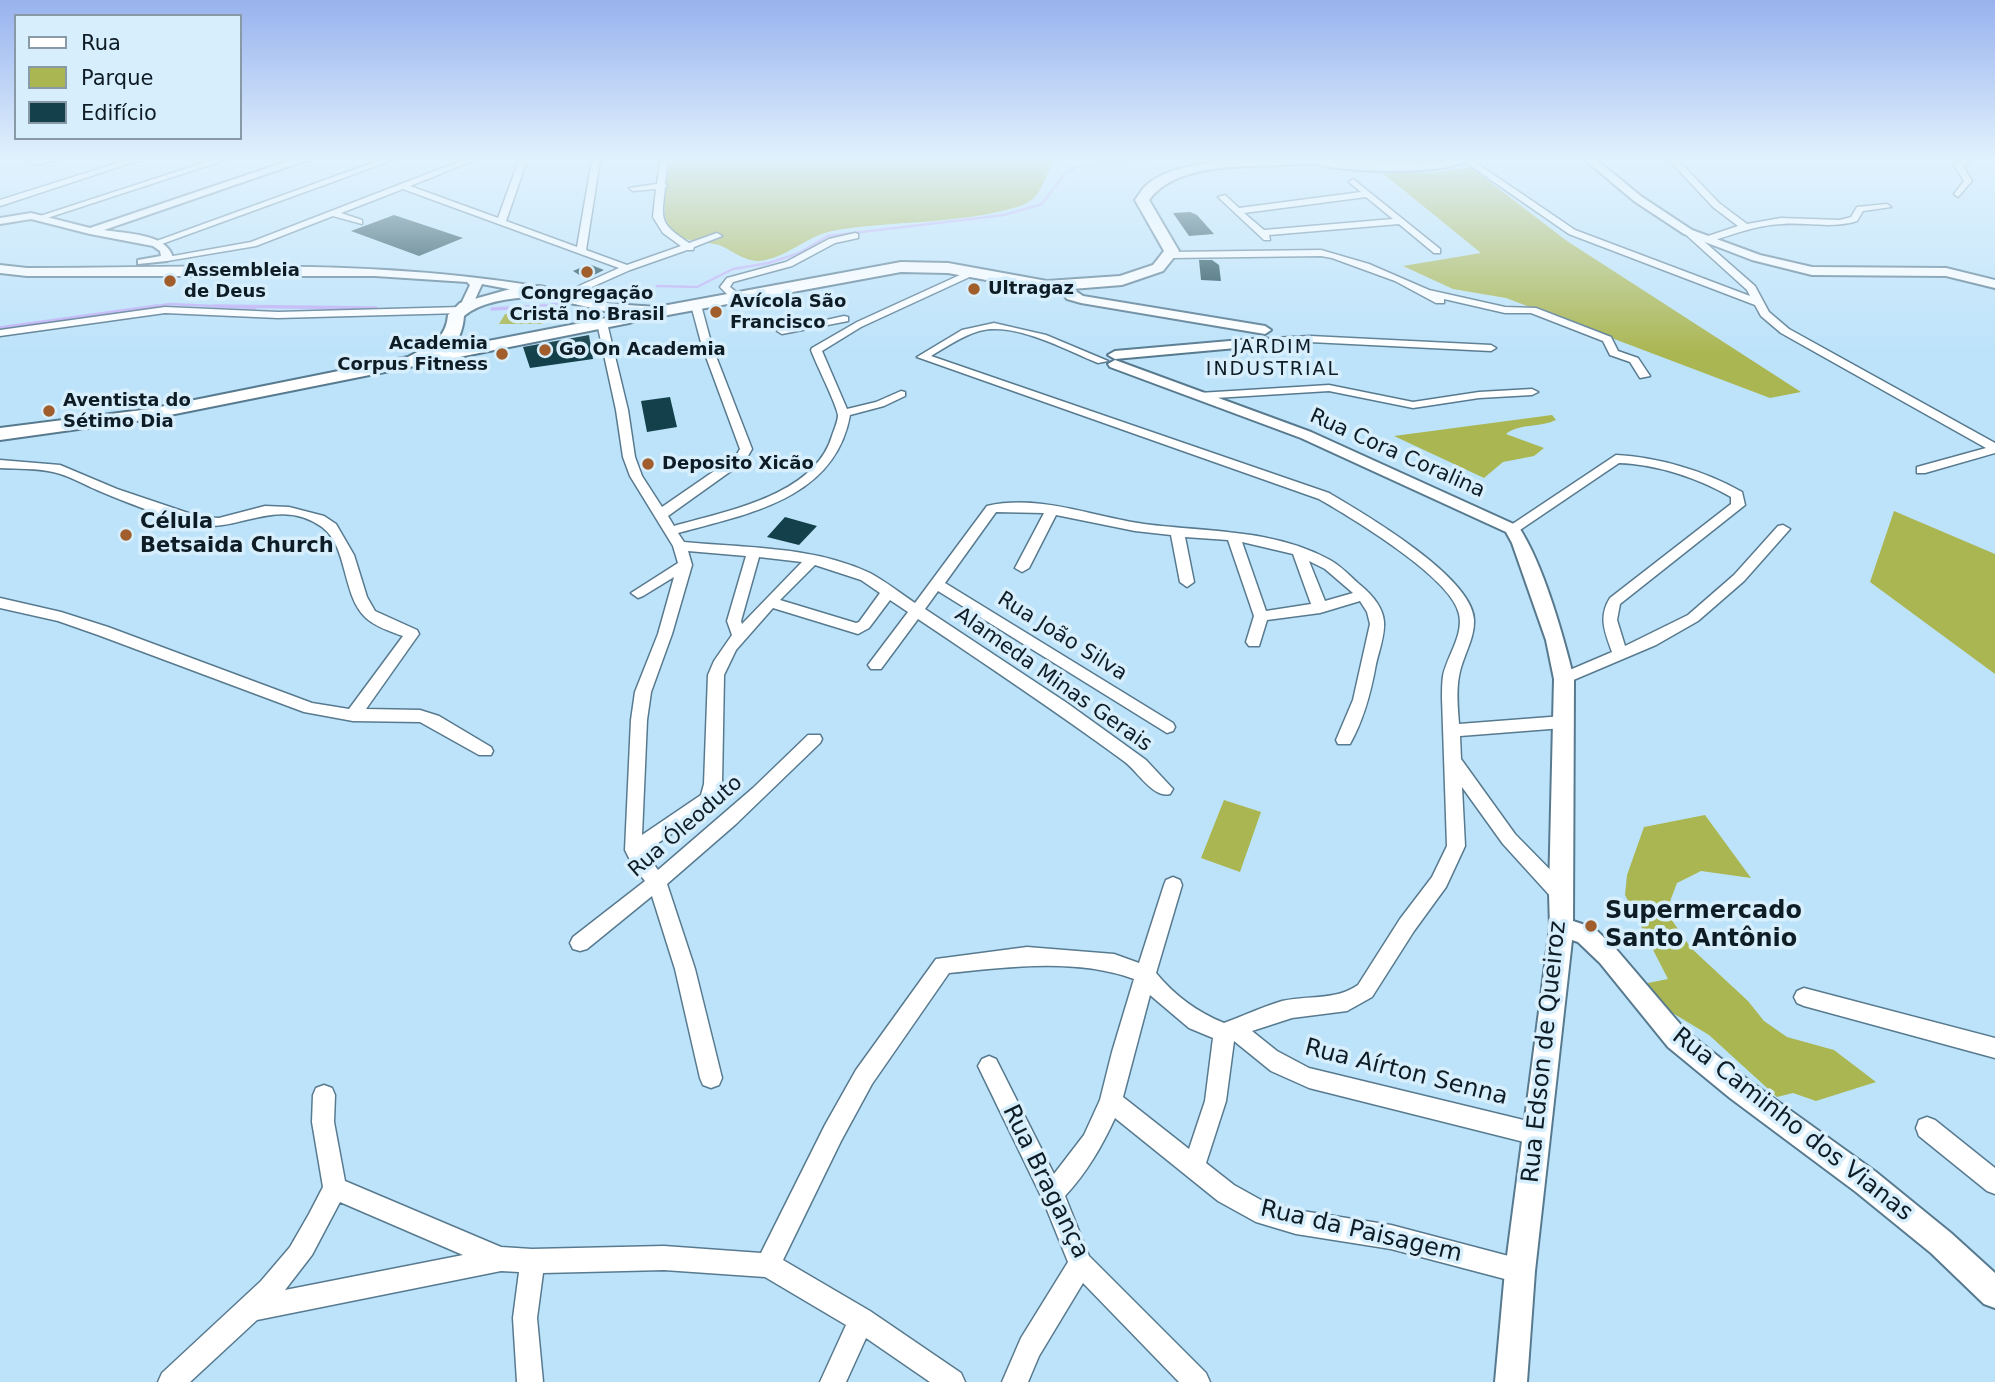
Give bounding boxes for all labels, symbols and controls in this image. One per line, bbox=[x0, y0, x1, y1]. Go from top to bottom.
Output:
legend bbox=[14, 14, 242, 140]
text: Rua bbox=[81, 31, 121, 55]
text: Parque bbox=[81, 66, 153, 90]
text: Edifício bbox=[81, 101, 157, 125]
place label: Assembleia de Deus bbox=[184, 260, 300, 302]
marker: Congregação Cristã no Brasil bbox=[579, 264, 595, 280]
marker: Assembleia de Deus bbox=[162, 273, 178, 289]
place label: Ultragaz bbox=[988, 278, 1074, 300]
marker: Ultragaz bbox=[966, 281, 982, 297]
place label: Congregação Cristã no Brasil bbox=[509, 283, 665, 326]
place label: Avícola São Francisco bbox=[730, 291, 846, 334]
marker: Avícola São Francisco bbox=[708, 304, 724, 320]
place label: Academia Corpus Fitness bbox=[337, 333, 488, 376]
district label: JARDIM INDUSTRIAL bbox=[1207, 337, 1339, 381]
place label: Go On Academia bbox=[559, 339, 726, 361]
marker: Go On Academia bbox=[537, 342, 553, 358]
marker: Academia Corpus Fitness bbox=[494, 346, 510, 362]
place label: Aventista do Sétimo Dia bbox=[63, 390, 191, 432]
marker: Aventista do Sétimo Dia bbox=[41, 403, 57, 419]
street label: Rua Cora Coralina bbox=[1306, 404, 1488, 504]
place label: Deposito Xicão bbox=[662, 453, 814, 475]
marker: Deposito Xicão bbox=[640, 456, 656, 472]
place label: Célula Betsaida Church bbox=[140, 510, 334, 560]
marker: Célula Betsaida Church bbox=[118, 527, 134, 543]
street label: Rua João Silva bbox=[992, 587, 1132, 687]
street label: Alameda Minas Gerais bbox=[950, 602, 1156, 758]
street label: Rua Óleoduto bbox=[624, 771, 748, 883]
place label: Supermercado Santo Antônio bbox=[1605, 898, 1802, 954]
marker: Supermercado Santo Antônio bbox=[1583, 918, 1599, 934]
street label: Rua Edson de Queiroz bbox=[1517, 920, 1573, 1184]
street label: Rua Caminho dos Vianas bbox=[1666, 1022, 1918, 1228]
street label: Rua Aírton Senna bbox=[1302, 1034, 1510, 1112]
street label: Rua Bragança bbox=[995, 1101, 1095, 1263]
street label: Rua da Paisagem bbox=[1257, 1195, 1465, 1269]

